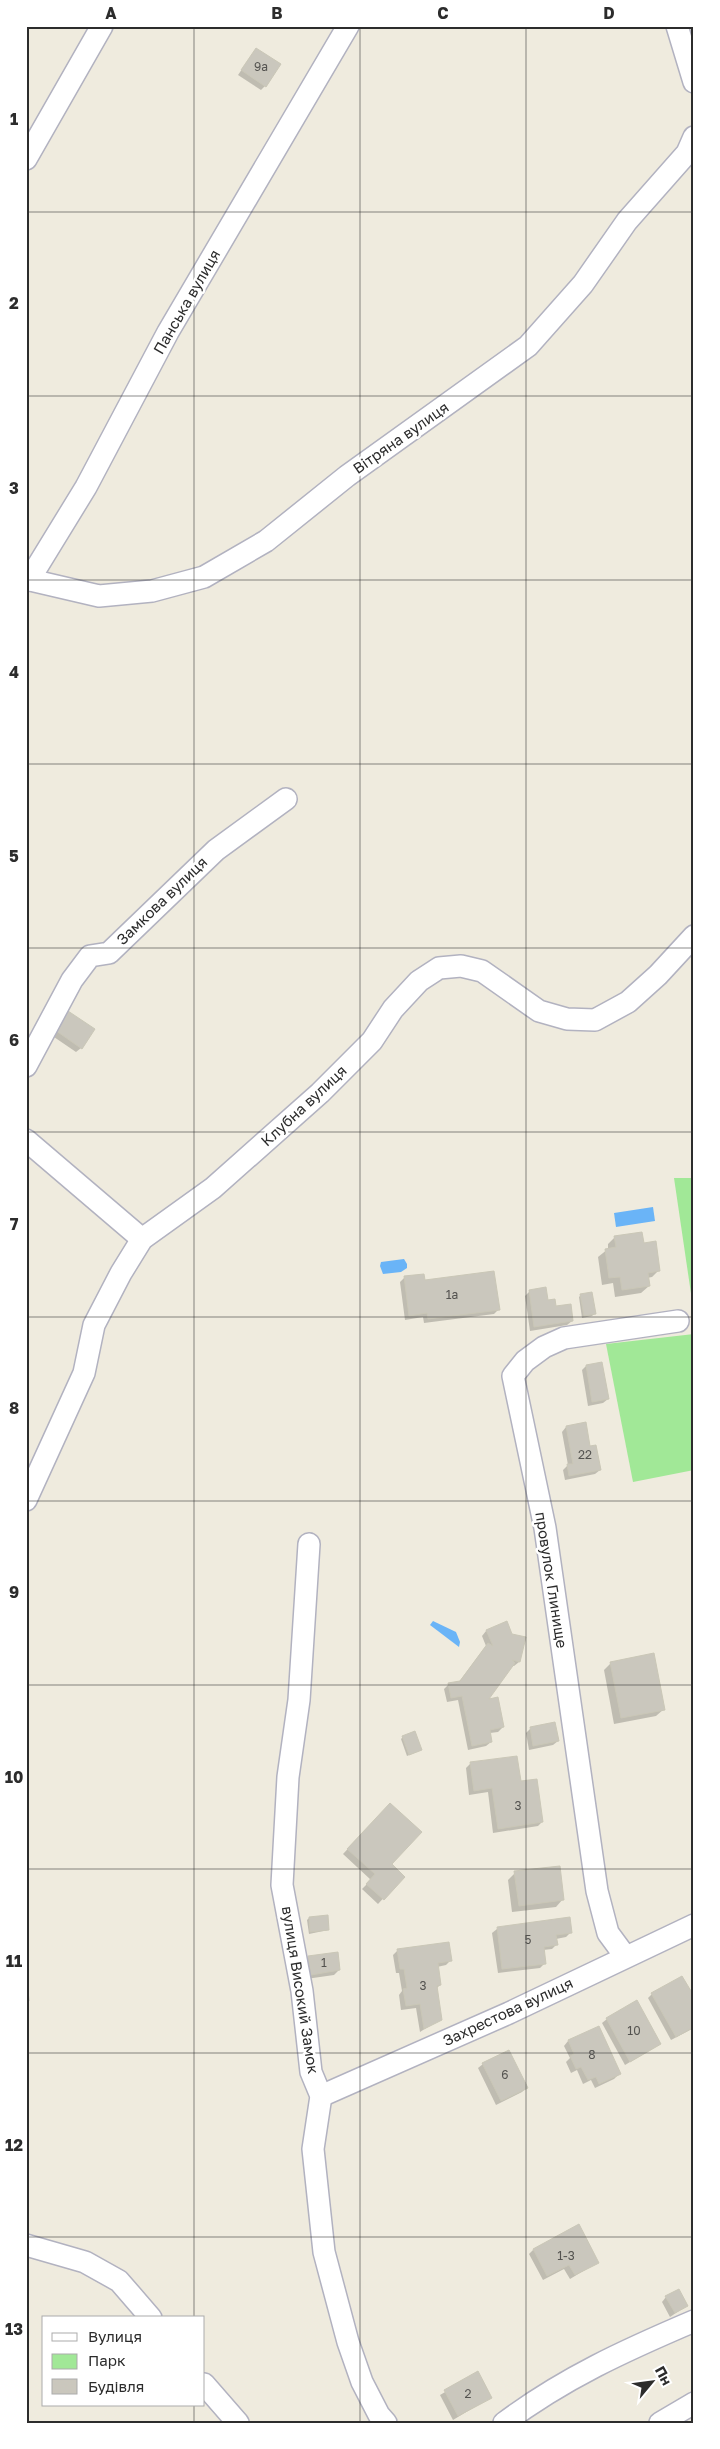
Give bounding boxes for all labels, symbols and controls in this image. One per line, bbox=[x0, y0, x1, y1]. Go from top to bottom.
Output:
text: A bbox=[105, 3, 117, 23]
text: B bbox=[271, 3, 283, 23]
text: C bbox=[437, 3, 449, 23]
text: D bbox=[603, 3, 615, 23]
house number: 9а bbox=[254, 59, 268, 74]
text: 1 bbox=[10, 109, 18, 129]
street label: Панська вулиця bbox=[149, 246, 223, 357]
text: 2 bbox=[9, 293, 19, 313]
street label: Вітряна вулиця bbox=[349, 397, 452, 477]
text: 3 bbox=[9, 478, 19, 498]
text: 4 bbox=[9, 662, 19, 682]
text: 5 bbox=[9, 846, 19, 866]
street label: Замкова вулиця bbox=[112, 852, 210, 948]
text: 6 bbox=[9, 1030, 19, 1050]
street label: Клубна вулиця bbox=[257, 1061, 350, 1150]
text: 7 bbox=[10, 1214, 19, 1234]
house number: 1а bbox=[446, 1287, 458, 1302]
text: 8 bbox=[9, 1398, 19, 1418]
house number: 22 bbox=[578, 1447, 592, 1462]
street label: провулок Глинище bbox=[532, 1510, 572, 1650]
text: 9 bbox=[9, 1582, 19, 1602]
text: 10 bbox=[5, 1767, 23, 1787]
house number: 3 bbox=[514, 1798, 522, 1813]
street label: вулиця Високий Замок bbox=[279, 1905, 323, 2075]
house number: 5 bbox=[525, 1932, 532, 1947]
text: 11 bbox=[6, 1951, 22, 1971]
house number: 1 bbox=[321, 1955, 327, 1970]
street label: Захрестова вулиця bbox=[440, 1973, 576, 2049]
house number: 3 bbox=[419, 1978, 427, 1993]
house number: 10 bbox=[627, 2023, 641, 2038]
house number: 8 bbox=[588, 2047, 596, 2062]
house number: 6 bbox=[501, 2067, 509, 2082]
text: 12 bbox=[5, 2135, 23, 2155]
house number: 1-3 bbox=[557, 2248, 575, 2263]
legend bbox=[42, 2316, 205, 2406]
text: 13 bbox=[5, 2319, 23, 2339]
text: Вулиця bbox=[88, 2327, 142, 2345]
text: Парк bbox=[88, 2351, 126, 2369]
north arrow bbox=[628, 2356, 678, 2406]
text: Пн bbox=[652, 2363, 676, 2388]
text: Будівля bbox=[88, 2377, 144, 2395]
house number: 2 bbox=[465, 2386, 472, 2401]

